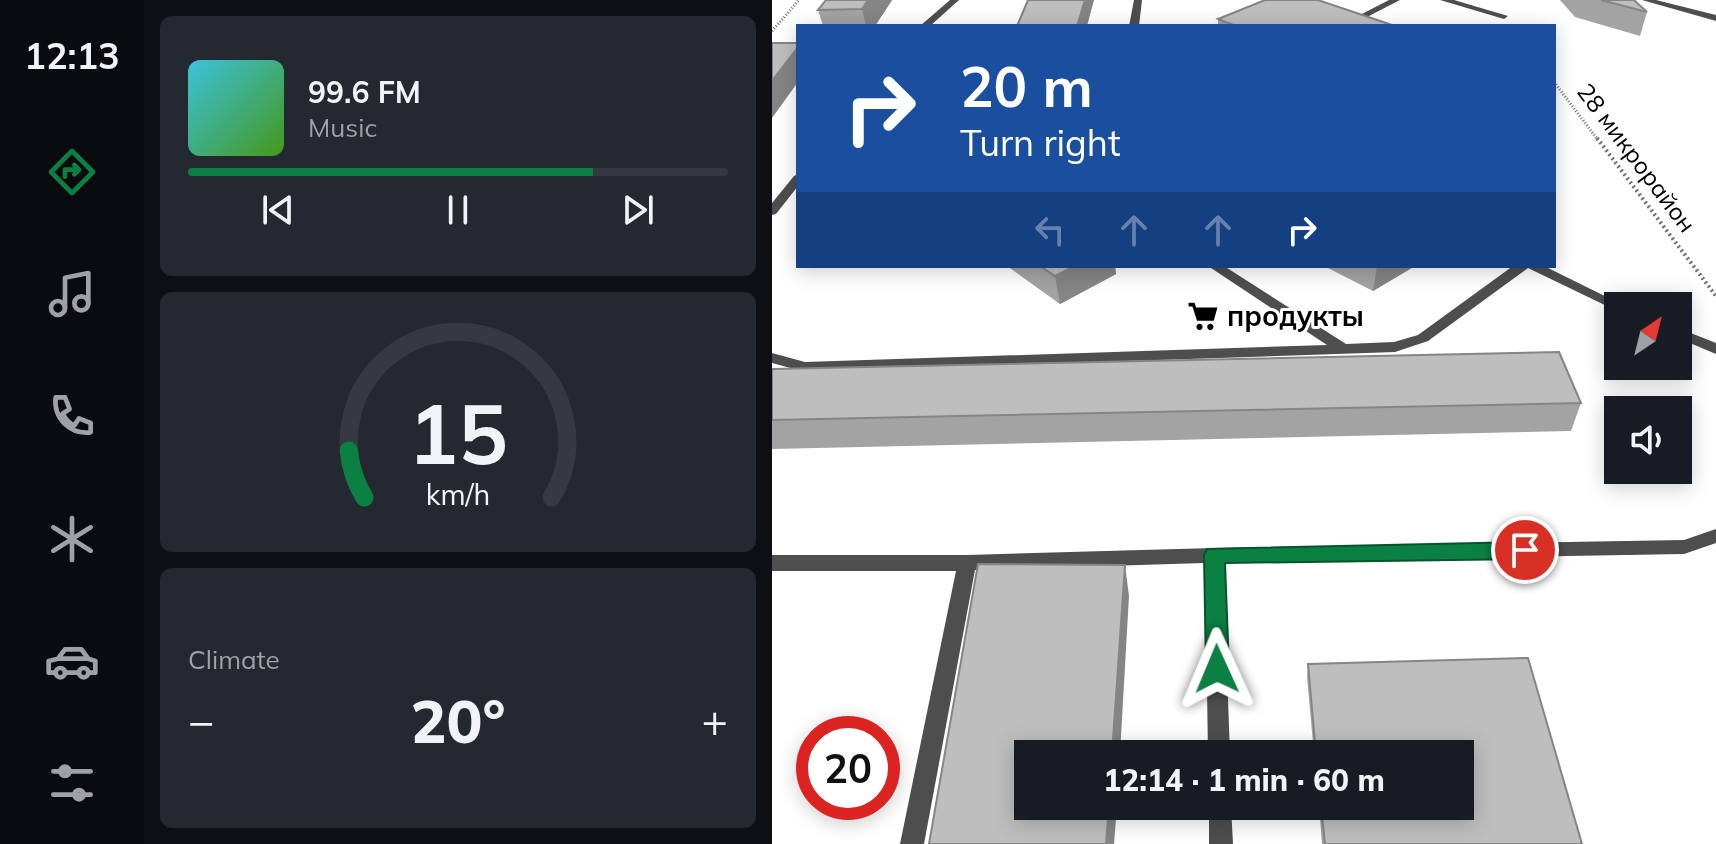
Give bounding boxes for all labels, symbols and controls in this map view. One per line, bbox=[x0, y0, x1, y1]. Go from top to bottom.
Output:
text: 12:13 bbox=[24, 33, 120, 78]
text: 20 m bbox=[960, 51, 1093, 121]
icon: right bbox=[828, 56, 932, 160]
text: 99.6 FM bbox=[308, 73, 421, 111]
street label: 28 микрорайон bbox=[1571, 77, 1703, 238]
text: Music bbox=[308, 111, 377, 144]
text: Turn right bbox=[960, 120, 1121, 165]
icon: directions bbox=[44, 144, 100, 200]
icon: previous bbox=[256, 188, 300, 232]
icon: pause bbox=[436, 188, 480, 232]
icon: next bbox=[616, 188, 660, 232]
icon: left bbox=[1028, 208, 1072, 252]
icon: ahead bbox=[1112, 208, 1156, 252]
icon: ahead bbox=[1196, 208, 1240, 252]
icon: right bbox=[1280, 208, 1324, 252]
icon: music bbox=[44, 266, 100, 322]
north arrow bbox=[1604, 292, 1692, 380]
map controls bbox=[1604, 292, 1692, 484]
place label: продукты bbox=[1227, 298, 1364, 333]
supermarket icon: продукты bbox=[1186, 299, 1220, 333]
text: 15 bbox=[408, 380, 508, 485]
icon: phone bbox=[44, 388, 100, 444]
button: sound bbox=[1604, 396, 1692, 484]
text: km/h bbox=[426, 476, 490, 512]
icon: climate bbox=[44, 511, 100, 567]
pin bbox=[1491, 516, 1559, 584]
icon: arrive bbox=[1503, 528, 1547, 572]
position arrow bbox=[1175, 627, 1259, 711]
icon: car bbox=[44, 633, 100, 689]
text: Climate bbox=[188, 643, 280, 676]
text: 20° bbox=[410, 683, 506, 758]
text: − bbox=[188, 693, 214, 748]
text: + bbox=[702, 693, 728, 748]
speed limit sign: 20 bbox=[796, 716, 900, 820]
icon: filters bbox=[44, 755, 100, 811]
text: 12:14 · 1 min · 60 m bbox=[1103, 761, 1385, 799]

